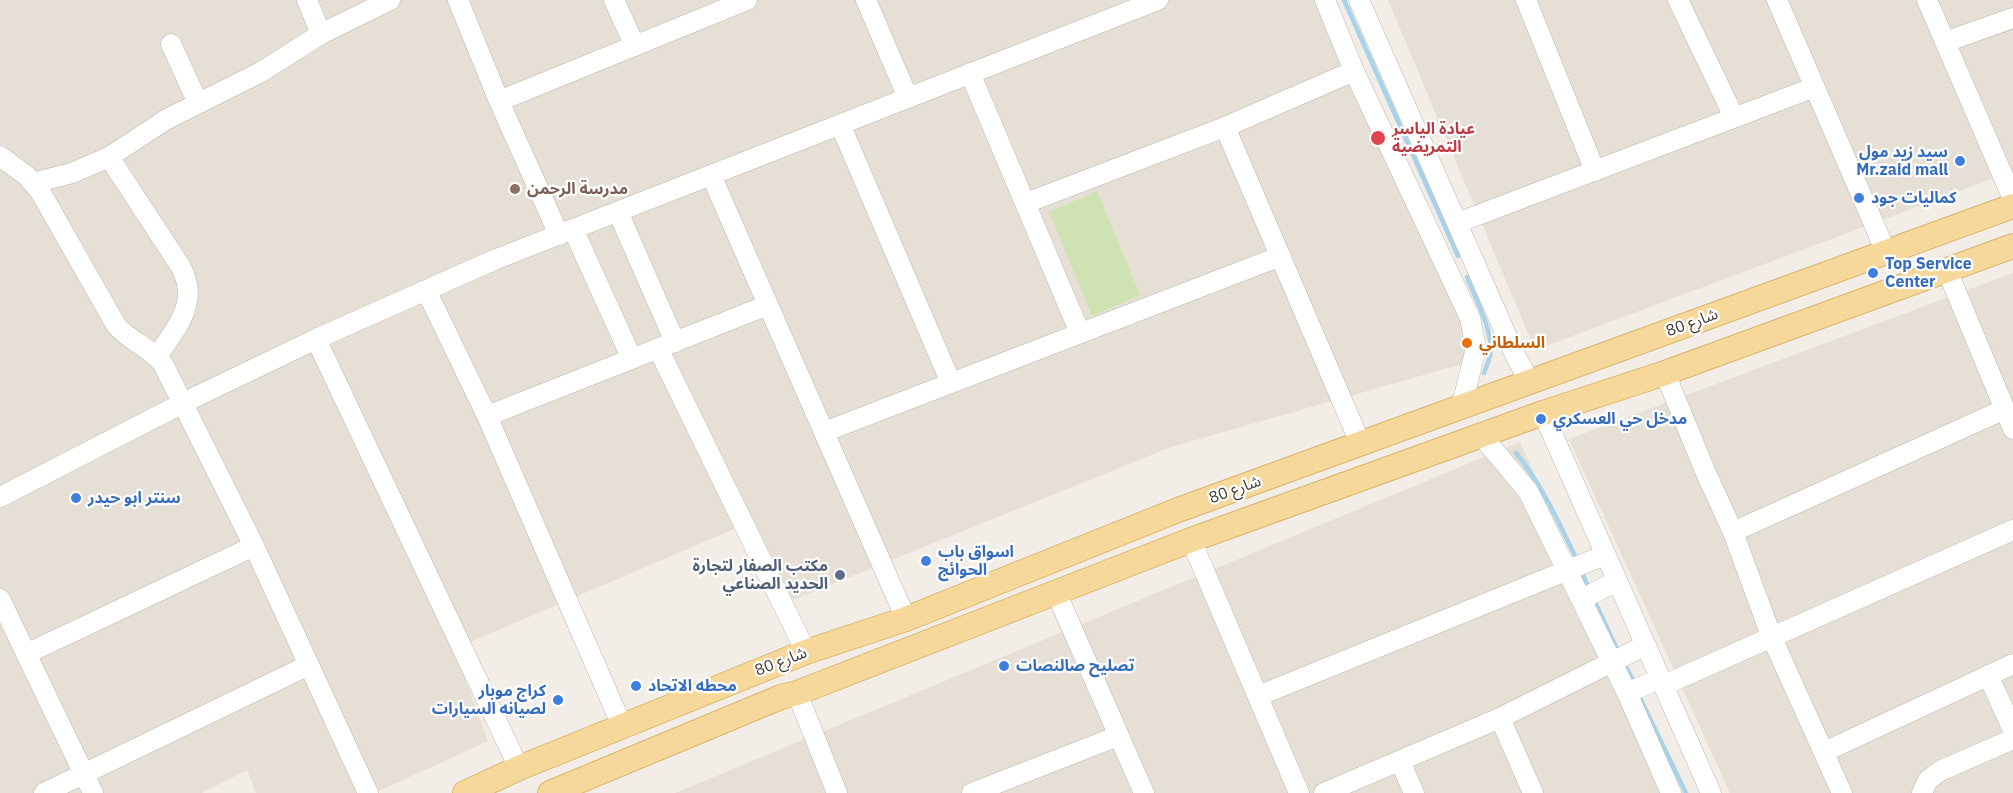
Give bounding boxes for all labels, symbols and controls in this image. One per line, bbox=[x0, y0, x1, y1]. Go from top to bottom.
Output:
place label: عيادة الياسر التمريضية bbox=[1392, 119, 1475, 157]
marker: عيادة الياسر التمريضية bbox=[1369, 129, 1387, 147]
place label: سيد زيد مول Mr.zaid mall bbox=[1856, 142, 1948, 180]
marker: سيد زيد مول Mr.zaid mall bbox=[1953, 154, 1967, 168]
place label: مدرسة الرحمن bbox=[527, 179, 628, 199]
marker: مدرسة الرحمن bbox=[508, 182, 522, 196]
place label: كماليات جود bbox=[1871, 188, 1957, 208]
marker: كماليات جود bbox=[1852, 191, 1866, 205]
place label: Top Service Center bbox=[1885, 254, 1972, 292]
marker: Top Service Center bbox=[1866, 266, 1880, 280]
street label: شارع 80 bbox=[1663, 305, 1721, 341]
place label: السلطاني bbox=[1479, 333, 1545, 353]
marker: السلطاني bbox=[1460, 336, 1474, 350]
place label: مدخل حي العسكري bbox=[1553, 409, 1687, 429]
marker: مدخل حي العسكري bbox=[1534, 412, 1548, 426]
street label: شارع 80 bbox=[1206, 472, 1264, 508]
place label: سنتر ابو حيدر bbox=[88, 488, 181, 508]
marker: سنتر ابو حيدر bbox=[69, 491, 83, 505]
place label: اسواق باب الحوائج bbox=[938, 542, 1014, 580]
marker: اسواق باب الحوائج bbox=[919, 554, 933, 568]
place label: مكتب الصفار لتجارة الحديد الصناعي bbox=[693, 556, 828, 594]
marker: مكتب الصفار لتجارة الحديد الصناعي bbox=[833, 568, 847, 582]
street label: شارع 80 bbox=[752, 643, 810, 681]
place label: تصليح صالنصات bbox=[1016, 656, 1135, 676]
marker: تصليح صالنصات bbox=[997, 659, 1011, 673]
place label: محطه الاتحاد bbox=[648, 676, 737, 696]
marker: محطه الاتحاد bbox=[629, 679, 643, 693]
place label: كراج موبار لصيانه السيارات bbox=[432, 681, 546, 719]
marker: كراج موبار لصيانه السيارات bbox=[551, 693, 565, 707]

